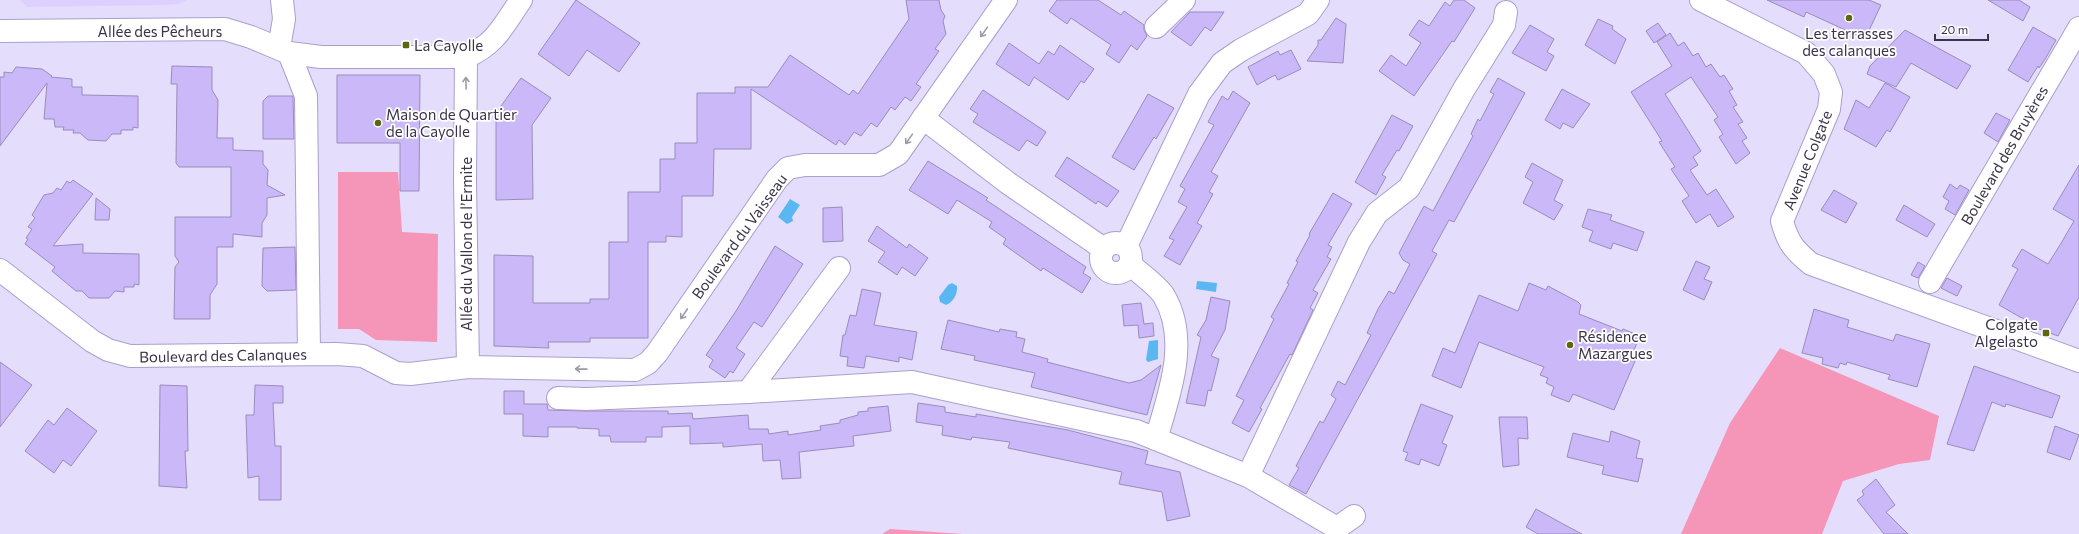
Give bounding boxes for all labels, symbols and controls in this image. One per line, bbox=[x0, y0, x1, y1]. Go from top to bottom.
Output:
marker: Les terrasses des calanques bbox=[1844, 13, 1854, 23]
scale bar bbox=[1935, 16, 1988, 42]
street label: Allée des Pêcheurs bbox=[98, 22, 223, 40]
text: 20 m bbox=[1941, 22, 1968, 36]
place label: Les terrasses des calanques bbox=[1802, 24, 1896, 59]
one-way arrow bbox=[980, 26, 988, 37]
place label: La Cayolle bbox=[414, 36, 483, 54]
marker: La Cayolle bbox=[401, 40, 411, 50]
one-way arrow bbox=[462, 77, 470, 90]
street label: Boulevard des Bruyères bbox=[1957, 82, 2051, 228]
place label: Maison de Quartier de la Cayolle bbox=[386, 105, 517, 140]
street label: Avenue Colgate bbox=[1779, 108, 1835, 212]
marker: Maison de Quartier de la Cayolle bbox=[373, 118, 383, 128]
one-way arrow bbox=[905, 133, 913, 144]
street label: Allée du Vallon de l’Ermite bbox=[457, 157, 475, 331]
street label: Boulevard du Vaisseau bbox=[688, 170, 790, 302]
one-way arrow bbox=[680, 308, 688, 319]
place label: Colgate Algelasto bbox=[1975, 315, 2038, 350]
place label: Résidence Mazargues bbox=[1578, 327, 1653, 362]
marker: Colgate Algelasto bbox=[2041, 328, 2051, 338]
marker: Résidence Mazargues bbox=[1565, 340, 1575, 350]
street label: Boulevard des Calanques bbox=[139, 345, 307, 365]
one-way arrow bbox=[575, 365, 588, 373]

